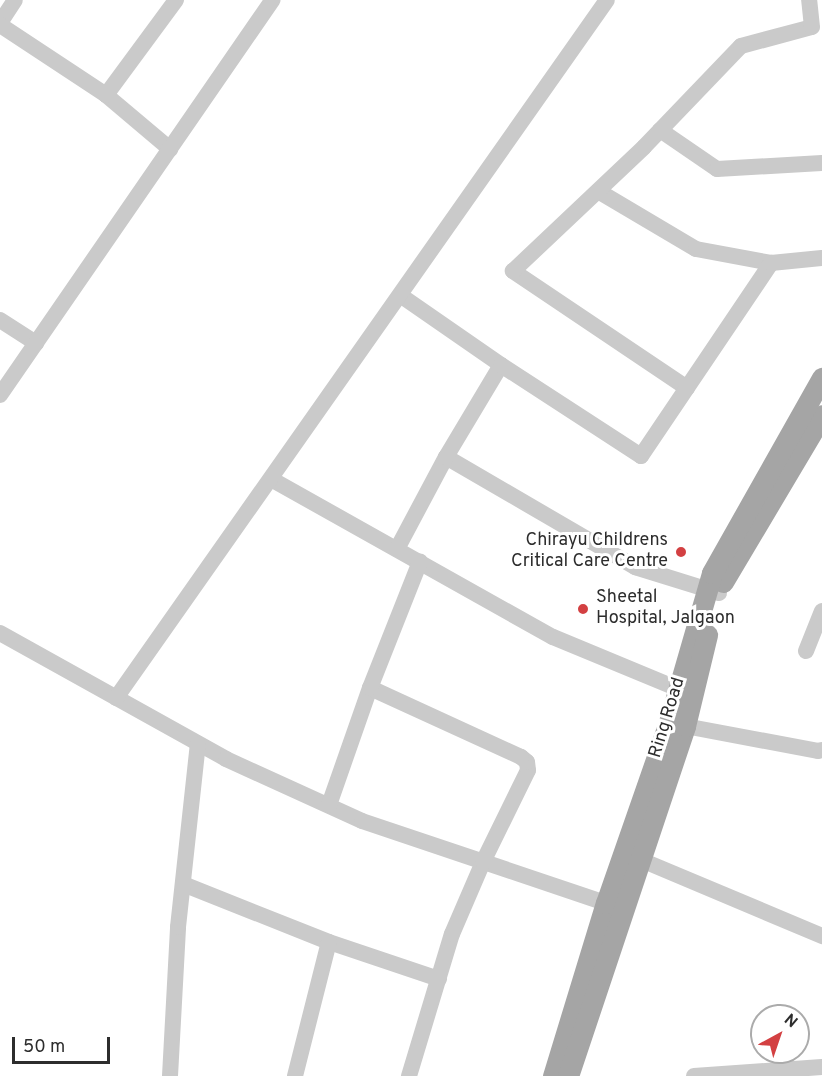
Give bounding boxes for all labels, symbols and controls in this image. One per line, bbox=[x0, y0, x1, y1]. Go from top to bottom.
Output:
place label: Chirayu Childrens Critical Care Centre bbox=[511, 531, 668, 574]
marker: Chirayu Childrens Critical Care Centre bbox=[672, 543, 690, 561]
place label: Sheetal Hospital, Jalgaon bbox=[596, 588, 735, 630]
marker: Sheetal Hospital, Jalgaon bbox=[574, 600, 592, 618]
street label: Ring Road bbox=[646, 675, 690, 761]
north arrow bbox=[750, 1004, 810, 1064]
text: N bbox=[779, 1010, 801, 1033]
scale bar bbox=[15, 1025, 112, 1063]
text: 50 m bbox=[23, 1036, 65, 1059]

